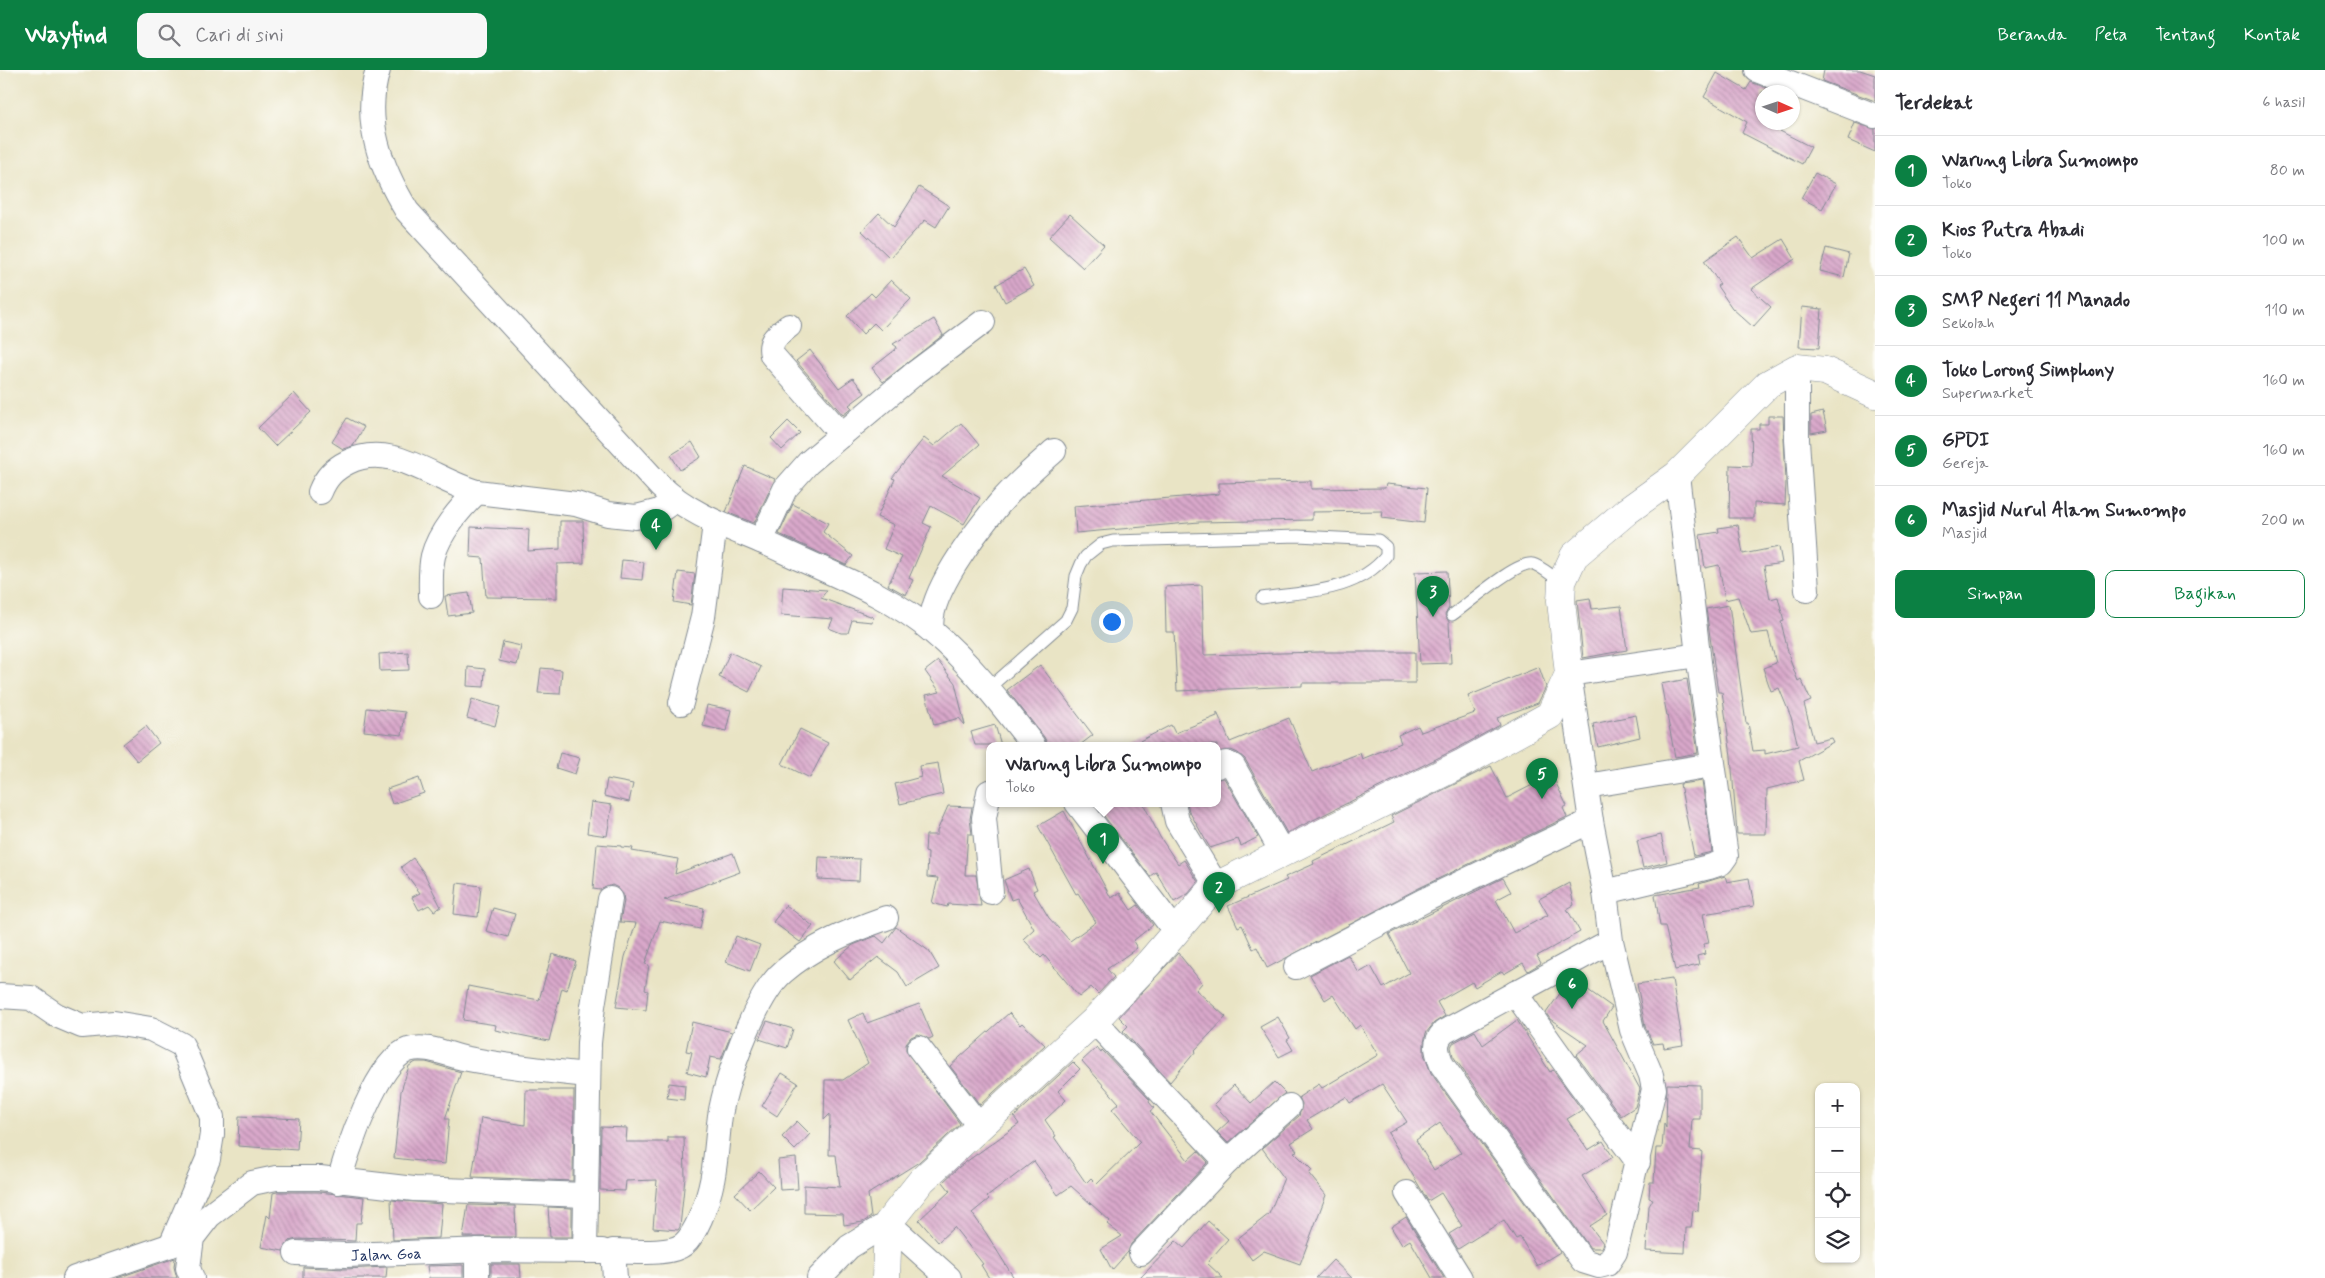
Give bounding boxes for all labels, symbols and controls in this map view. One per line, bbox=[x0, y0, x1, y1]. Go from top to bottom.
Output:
search box bbox=[137, 13, 487, 58]
text: Wayfind bbox=[25, 20, 107, 51]
icon: search bbox=[155, 21, 183, 49]
text: Cari di sini bbox=[195, 23, 284, 48]
text: Beranda bbox=[1997, 23, 2066, 47]
text: Peta bbox=[2094, 23, 2127, 47]
text: Tentang bbox=[2155, 23, 2216, 47]
text: Kontak bbox=[2244, 23, 2300, 47]
north arrow bbox=[1755, 85, 1800, 130]
text: Terdekat bbox=[1895, 89, 1973, 117]
text: 6 hasil bbox=[2262, 92, 2305, 113]
text: Warung Libra Sumompo bbox=[1942, 148, 2138, 173]
text: 1 bbox=[1907, 160, 1915, 181]
text: 80 m bbox=[2270, 160, 2305, 181]
text: Toko bbox=[1942, 173, 1972, 194]
text: Kios Putra Abadi bbox=[1942, 218, 2084, 243]
text: 2 bbox=[1907, 230, 1915, 251]
text: 100 m bbox=[2262, 230, 2305, 251]
text: Toko bbox=[1942, 243, 1972, 264]
text: SMP Negeri 11 Manado bbox=[1942, 288, 2130, 313]
text: 3 bbox=[1907, 300, 1915, 321]
text: 110 m bbox=[2264, 300, 2305, 321]
text: Sekolah bbox=[1942, 313, 1995, 334]
text: Toko Lorong Simphony bbox=[1942, 358, 2114, 383]
text: 4 bbox=[1906, 370, 1916, 391]
text: 160 m bbox=[2262, 370, 2305, 391]
text: Supermarket bbox=[1942, 383, 2033, 404]
text: GPDI bbox=[1942, 428, 1989, 453]
text: 5 bbox=[1906, 440, 1916, 461]
text: 160 m bbox=[2262, 440, 2305, 461]
text: Gereja bbox=[1942, 453, 1988, 474]
text: Masjid Nurul Alam Sumompo bbox=[1942, 498, 2186, 523]
pin: 4 bbox=[640, 509, 672, 550]
text: 6 bbox=[1907, 510, 1915, 531]
text: 200 m bbox=[2261, 510, 2305, 531]
text: Masjid bbox=[1942, 523, 1987, 544]
button: Simpan bbox=[1895, 570, 2095, 618]
button: Bagikan bbox=[2105, 570, 2305, 618]
pin: 3 bbox=[1417, 576, 1449, 617]
your location bbox=[1099, 609, 1125, 635]
popup bbox=[986, 742, 1221, 807]
text: Warung Libra Sumompo bbox=[1005, 752, 1202, 777]
pin: 5 bbox=[1526, 758, 1558, 799]
text: Toko bbox=[1005, 777, 1035, 798]
pin: 1 bbox=[1087, 823, 1119, 864]
pin: 2 bbox=[1203, 872, 1235, 913]
pin: 6 bbox=[1556, 968, 1588, 1009]
map controls bbox=[1815, 1083, 1860, 1263]
button: + bbox=[1815, 1083, 1860, 1128]
button: − bbox=[1815, 1128, 1860, 1173]
button: locate bbox=[1815, 1173, 1860, 1218]
button: layers bbox=[1815, 1218, 1860, 1263]
street label: Jalan Goa bbox=[350, 1243, 422, 1267]

